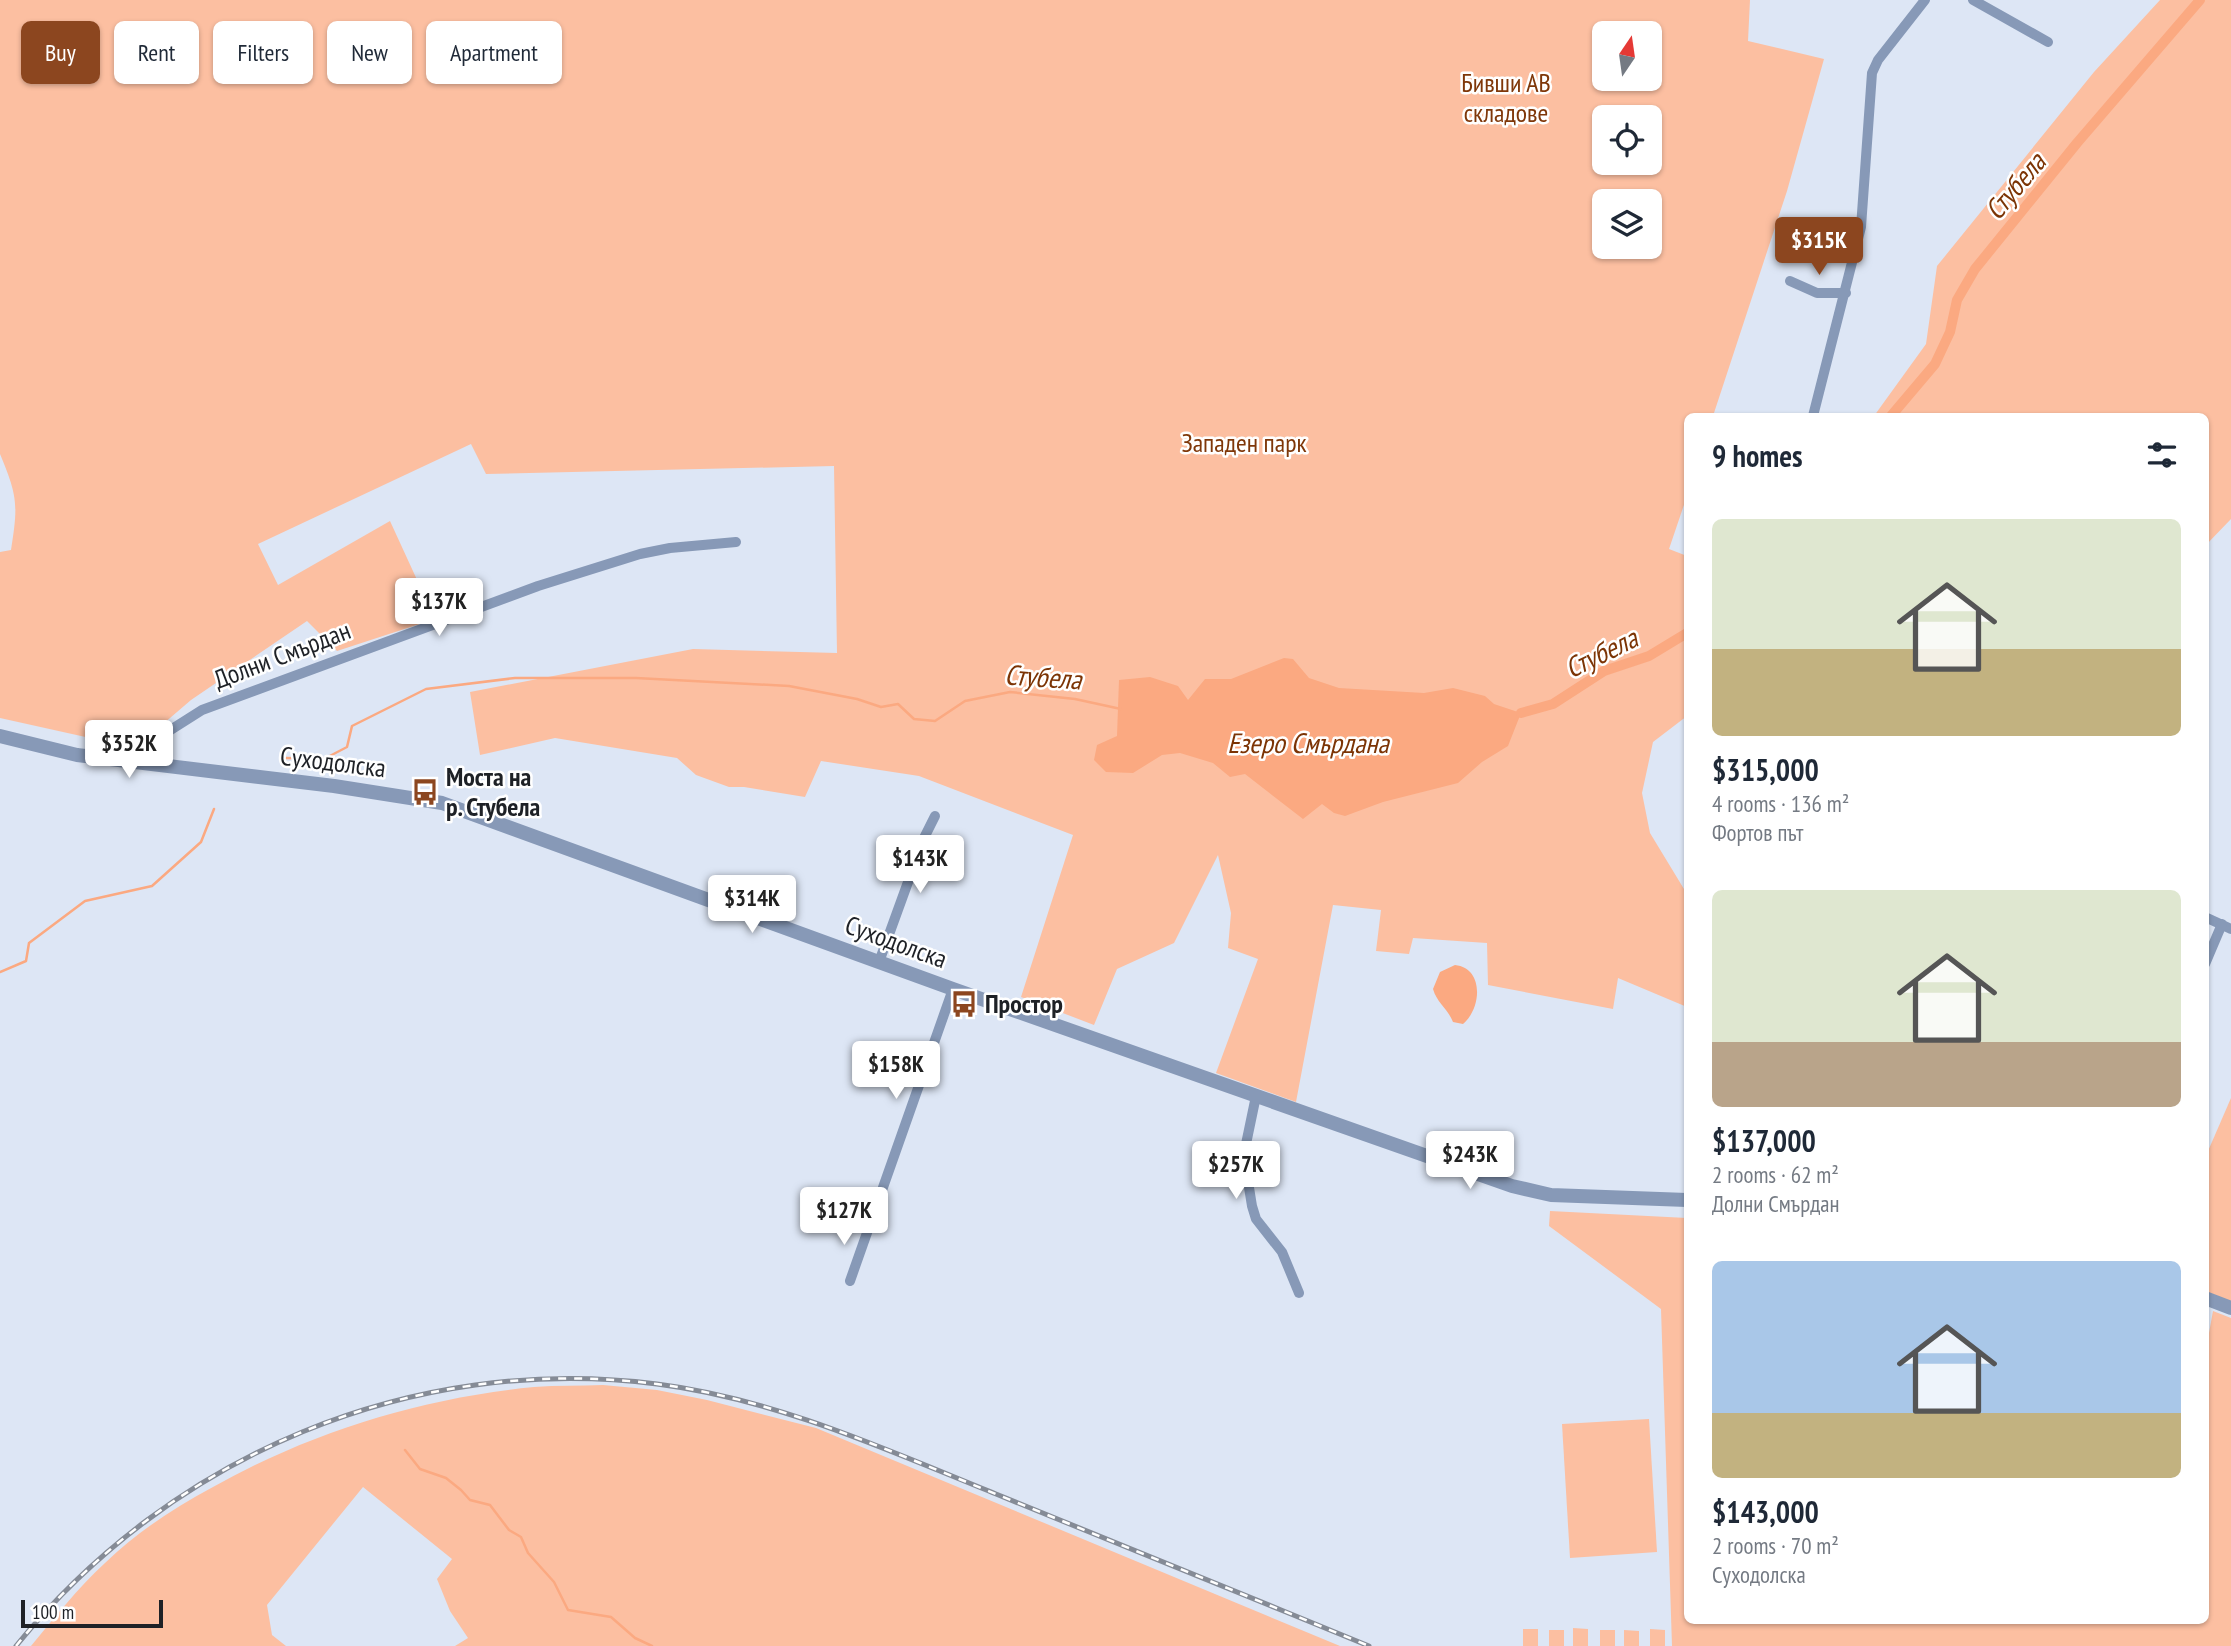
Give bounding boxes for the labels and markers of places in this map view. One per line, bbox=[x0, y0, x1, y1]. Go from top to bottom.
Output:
pin: $315K bbox=[1770, 218, 1868, 277]
pin: $137K bbox=[390, 578, 488, 638]
pin: $352K bbox=[80, 720, 178, 780]
place label: Моста на р. Стубела bbox=[446, 760, 540, 823]
bus stop icon: Моста на р. Стубела bbox=[410, 777, 440, 807]
pin: $143K bbox=[871, 836, 969, 895]
pin: $314K bbox=[703, 876, 801, 935]
place label: Простор bbox=[985, 987, 1063, 1020]
bus stop icon: Простор bbox=[949, 989, 979, 1019]
pin: $158K bbox=[847, 1042, 945, 1101]
pin: $243K bbox=[1421, 1132, 1519, 1191]
pin: $257K bbox=[1187, 1142, 1285, 1201]
pin: $127K bbox=[795, 1188, 893, 1247]

